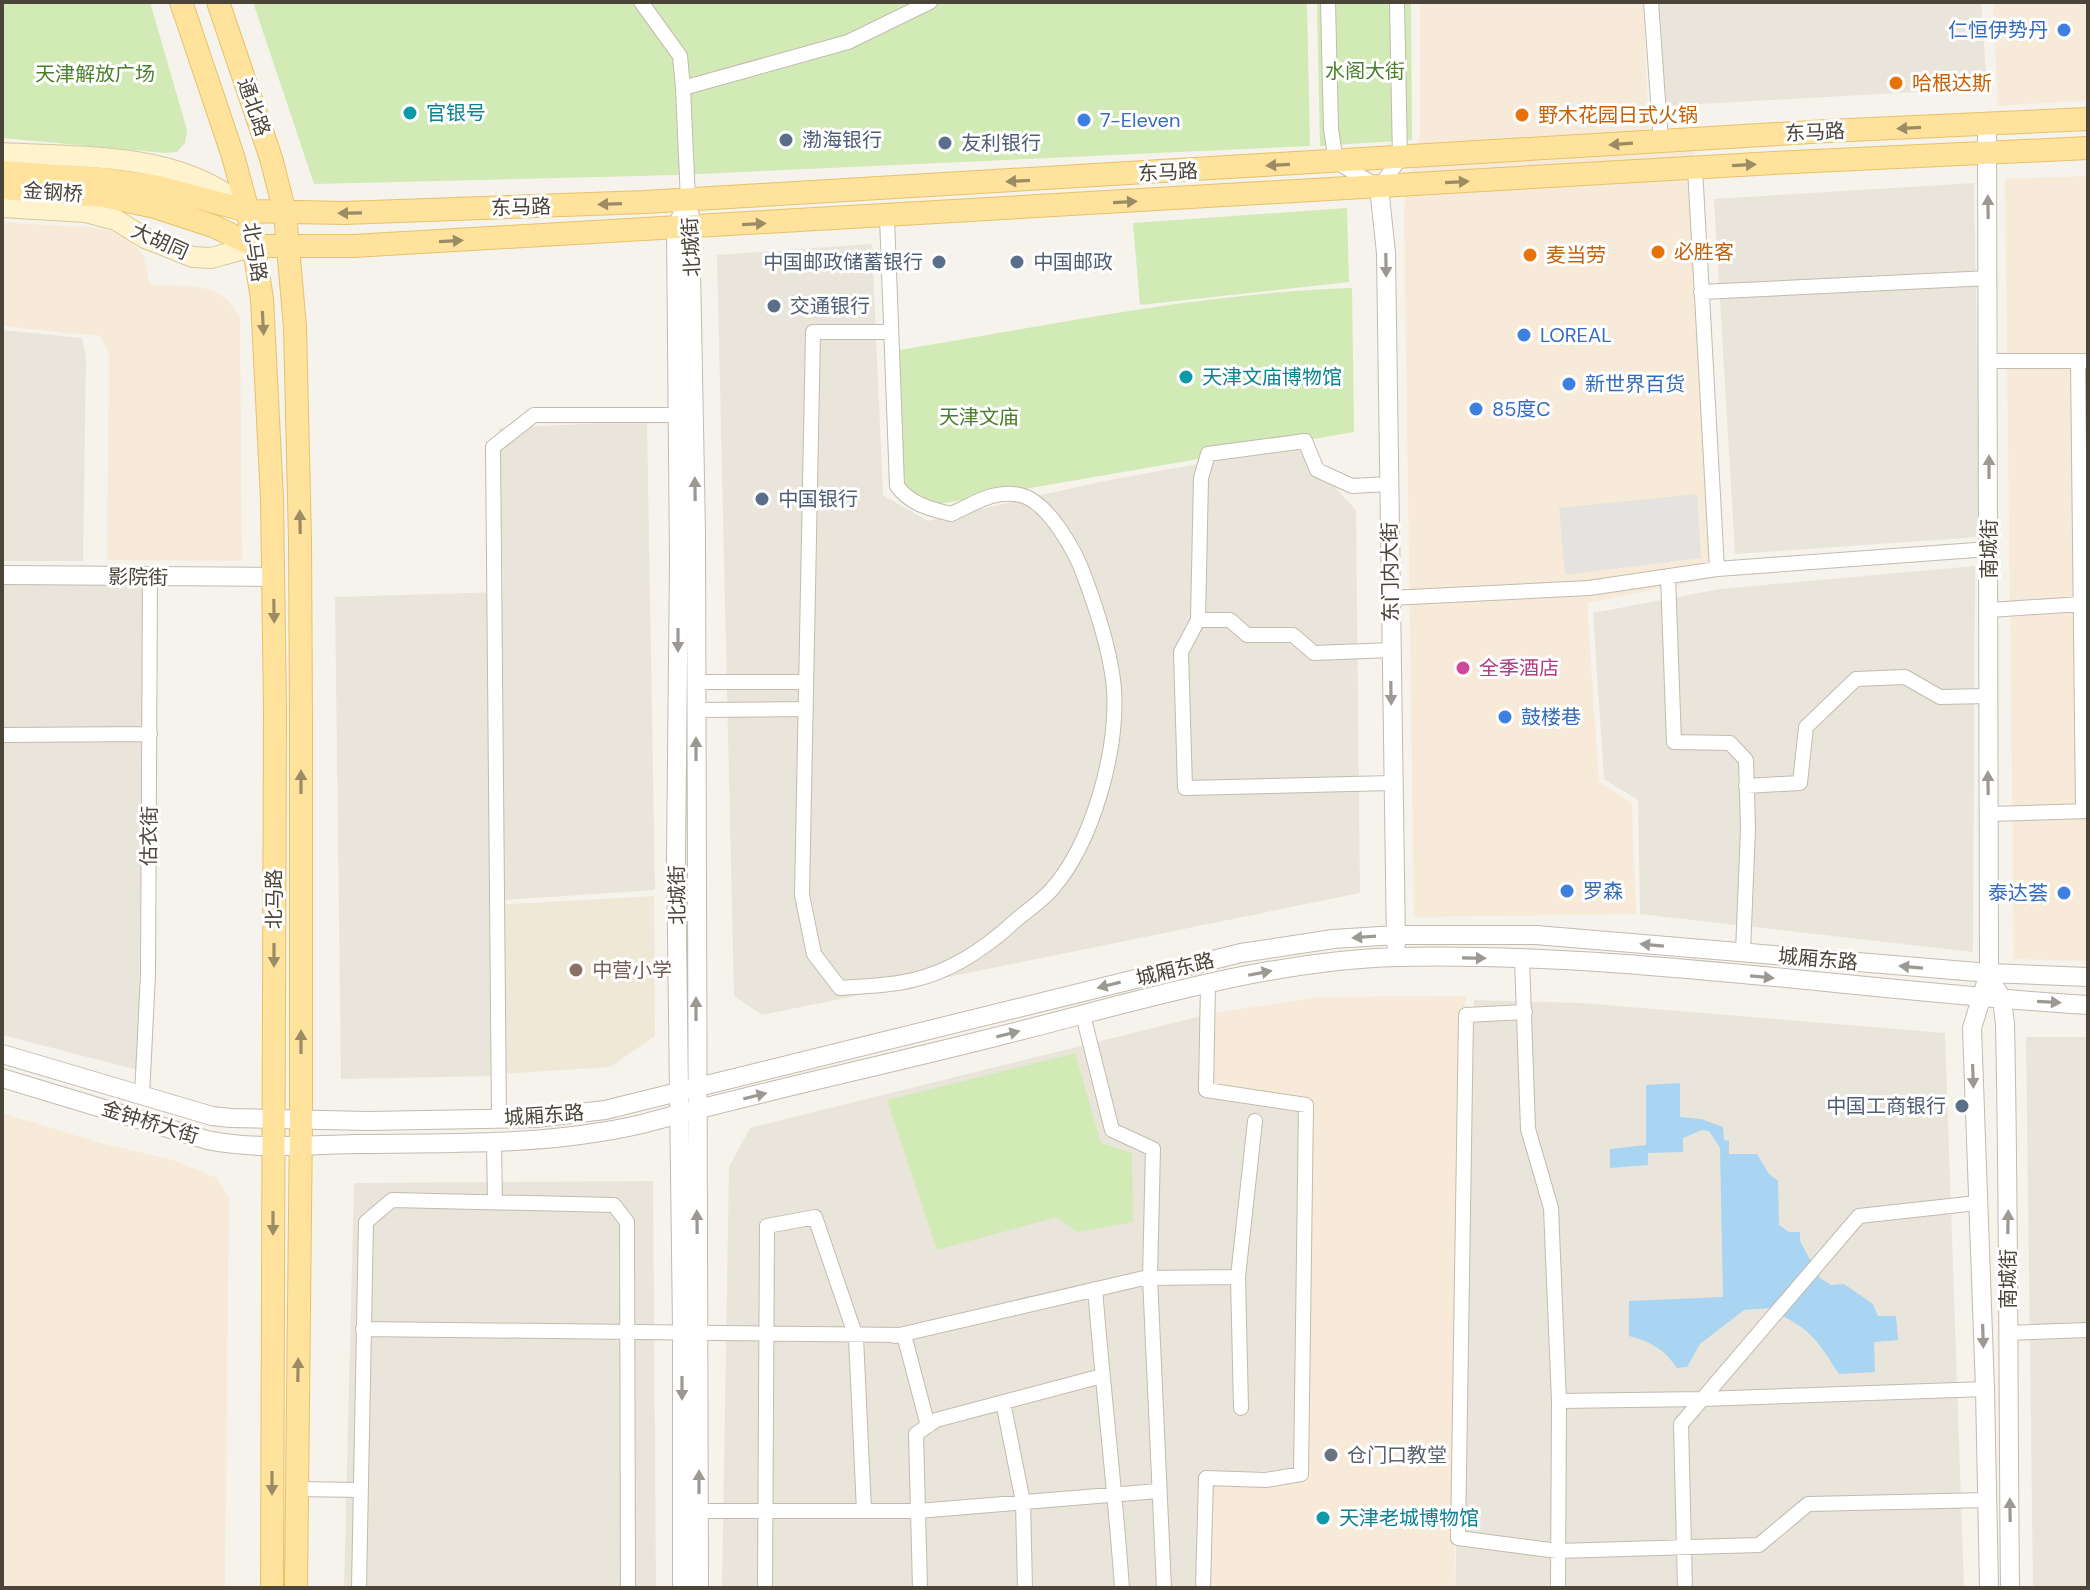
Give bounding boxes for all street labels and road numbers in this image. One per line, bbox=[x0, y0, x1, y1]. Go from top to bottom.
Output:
street label: 通北路 bbox=[232, 74, 276, 140]
street label: 东马路 bbox=[1784, 117, 1846, 147]
street label: 东马路 bbox=[1137, 157, 1199, 187]
street label: 金钢桥 bbox=[22, 177, 84, 207]
street label: 东马路 bbox=[491, 193, 551, 221]
street label: 北城街 bbox=[676, 216, 706, 278]
street label: 大胡同 bbox=[127, 217, 193, 265]
street label: 北马路 bbox=[237, 220, 273, 284]
street label: 南城街 bbox=[1976, 519, 2002, 579]
street label: 东门内大街 bbox=[1376, 522, 1404, 622]
street label: 影院街 bbox=[108, 563, 168, 591]
street label: 估衣街 bbox=[135, 806, 163, 866]
street label: 北城街 bbox=[663, 865, 691, 925]
street label: 北马路 bbox=[261, 869, 287, 929]
street label: 城厢东路 bbox=[1777, 943, 1859, 975]
street label: 城厢东路 bbox=[1133, 947, 1217, 991]
street label: 金钟桥大街 bbox=[98, 1095, 202, 1149]
street label: 城厢东路 bbox=[503, 1099, 585, 1131]
street label: 南城街 bbox=[1995, 1249, 2021, 1309]

